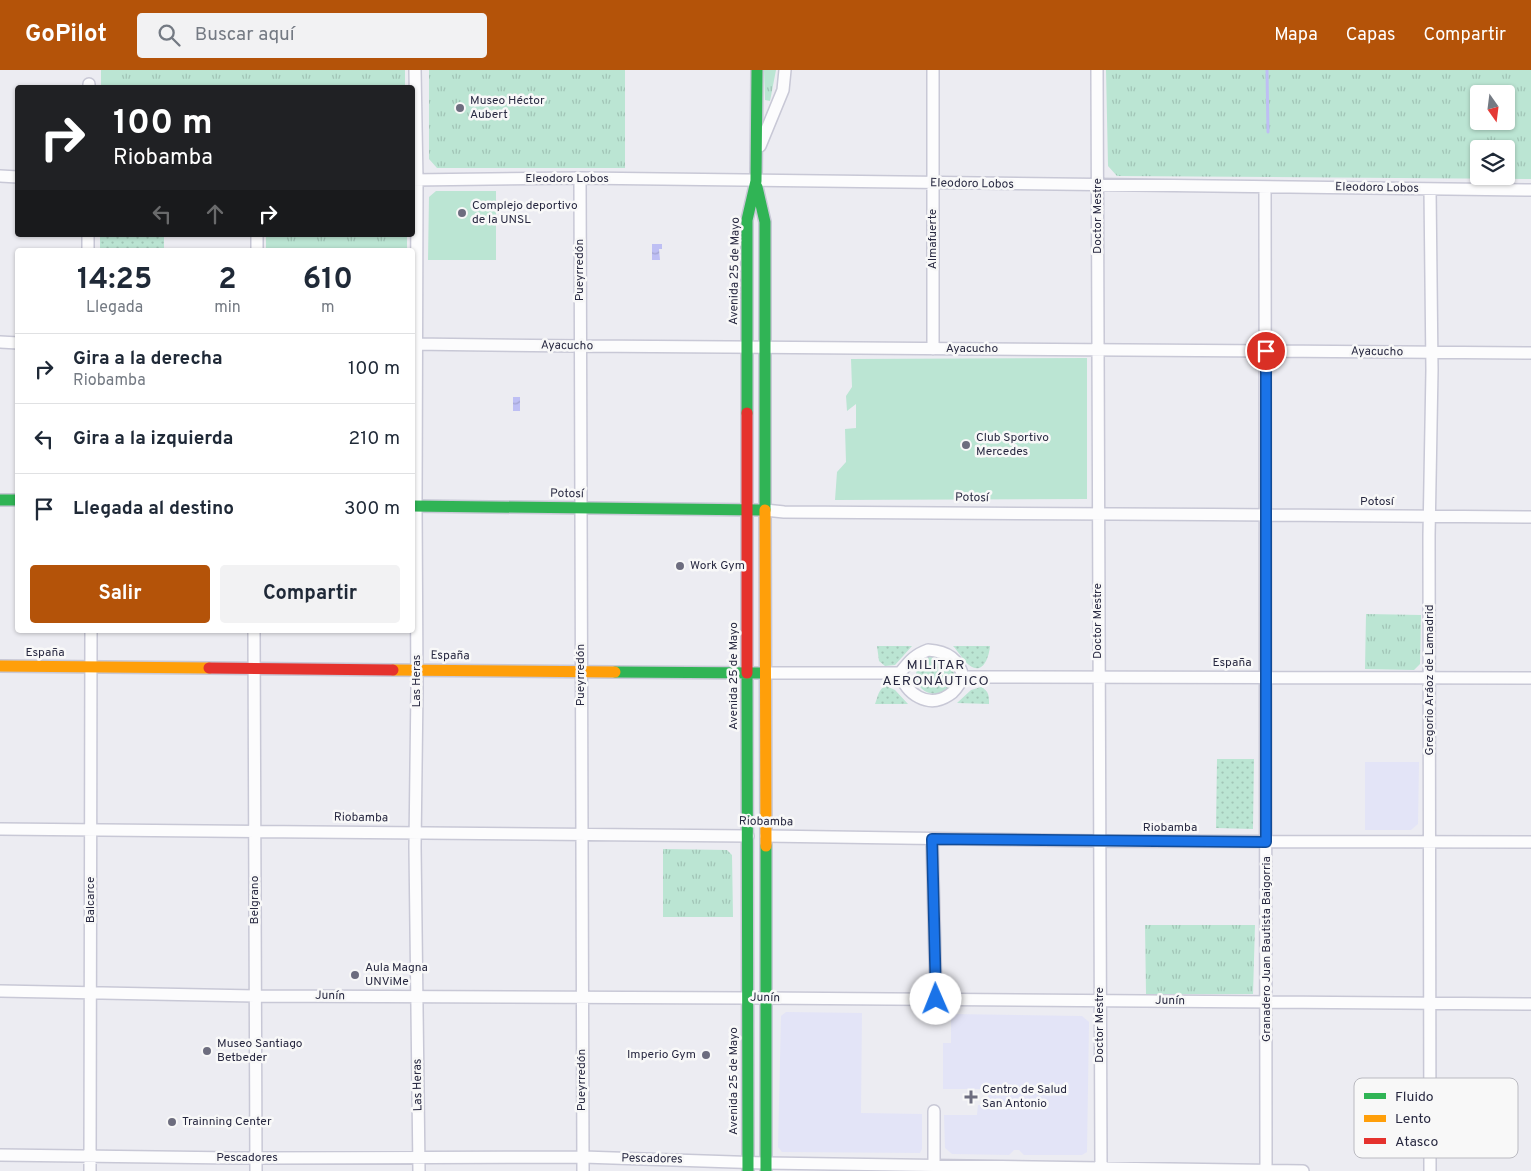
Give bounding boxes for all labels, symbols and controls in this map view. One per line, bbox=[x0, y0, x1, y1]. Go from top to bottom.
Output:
search box bbox=[137, 13, 487, 58]
text: GoPilot bbox=[25, 20, 107, 50]
icon: search bbox=[155, 21, 183, 49]
text: Buscar aquí bbox=[195, 23, 295, 47]
text: Mapa bbox=[1274, 24, 1318, 47]
text: Capas bbox=[1346, 24, 1395, 47]
text: Compartir bbox=[1423, 24, 1506, 47]
north arrow bbox=[1470, 85, 1515, 130]
map controls bbox=[1470, 85, 1515, 185]
place label: Museo Héctor Aubert bbox=[470, 93, 545, 123]
text: 100 m bbox=[113, 102, 213, 146]
marker: Museo Héctor Aubert bbox=[454, 102, 466, 114]
icon: right bbox=[30, 105, 95, 170]
button: layers bbox=[1470, 140, 1515, 185]
text: Riobamba bbox=[113, 145, 213, 172]
street label: Eleodoro Lobos bbox=[525, 171, 609, 187]
street label: Eleodoro Lobos bbox=[930, 175, 1014, 193]
street label: Doctor Mestre bbox=[1090, 178, 1106, 254]
street label: Eleodoro Lobos bbox=[1335, 179, 1419, 197]
place label: Complejo deportivo de la UNSL bbox=[472, 198, 578, 228]
icon: left bbox=[148, 200, 176, 228]
icon: ahead bbox=[201, 200, 229, 228]
icon: right bbox=[254, 200, 282, 228]
marker: Complejo deportivo de la UNSL bbox=[456, 207, 468, 219]
street label: Almafuerte bbox=[925, 209, 941, 269]
street label: Avenida 25 de Mayo bbox=[726, 217, 744, 325]
street label: Pueyrredón bbox=[572, 239, 588, 301]
text: 14:25 bbox=[77, 262, 152, 299]
text: 2 bbox=[218, 262, 237, 299]
text: 610 bbox=[303, 262, 353, 299]
text: Llegada bbox=[86, 298, 143, 318]
text: min bbox=[214, 298, 241, 318]
text: m bbox=[321, 298, 335, 318]
pin bbox=[1245, 330, 1287, 372]
icon: arrive bbox=[1252, 337, 1280, 365]
street label: Ayacucho bbox=[541, 338, 594, 354]
street label: Ayacucho bbox=[946, 341, 998, 357]
street label: Ayacucho bbox=[1351, 344, 1404, 360]
text: Gira a la derecha bbox=[73, 347, 223, 371]
icon: right bbox=[30, 355, 58, 383]
text: 100 m bbox=[348, 357, 400, 381]
text: Riobamba bbox=[73, 371, 146, 391]
icon: left bbox=[30, 425, 58, 453]
text: Gira a la izquierda bbox=[73, 427, 233, 451]
text: 210 m bbox=[349, 427, 400, 451]
place label: Club Sportivo Mercedes bbox=[976, 430, 1049, 460]
marker: Club Sportivo Mercedes bbox=[960, 439, 972, 451]
street label: Potosí bbox=[550, 486, 585, 502]
street label: Potosí bbox=[955, 490, 990, 506]
street label: Potosí bbox=[1360, 494, 1395, 510]
icon: arrive bbox=[30, 495, 58, 523]
text: Llegada al destino bbox=[73, 497, 234, 521]
text: 300 m bbox=[344, 497, 400, 521]
place label: Work Gym bbox=[690, 558, 745, 574]
marker: Work Gym bbox=[674, 560, 686, 572]
button: Salir bbox=[30, 565, 210, 623]
button: Compartir bbox=[220, 565, 400, 623]
street label: Doctor Mestre bbox=[1090, 583, 1106, 659]
street label: Gregorio Aráoz de Lamadrid bbox=[1422, 605, 1438, 755]
street label: Avenida 25 de Mayo bbox=[726, 622, 742, 730]
street label: Pueyrredón bbox=[573, 644, 589, 706]
street label: España bbox=[25, 645, 65, 661]
street label: España bbox=[430, 648, 470, 664]
street label: Las Heras bbox=[409, 655, 425, 707]
street label: España bbox=[1212, 655, 1252, 671]
district label: MILITAR AERONÁUTICO bbox=[882, 657, 990, 690]
street label: Riobamba bbox=[334, 810, 388, 826]
street label: Riobamba bbox=[739, 814, 793, 830]
street label: Riobamba bbox=[1143, 820, 1197, 836]
street label: Granadero Juan Bautista Baigorria bbox=[1259, 856, 1275, 1042]
street label: Belgrano bbox=[247, 875, 263, 924]
street label: Balcarce bbox=[83, 877, 99, 923]
place label: Aula Magna UNViMe bbox=[365, 960, 428, 990]
marker: Aula Magna UNViMe bbox=[349, 969, 361, 981]
position arrow bbox=[909, 972, 961, 1024]
street label: Doctor Mestre bbox=[1092, 987, 1108, 1063]
street label: Junín bbox=[315, 988, 345, 1004]
street label: Junín bbox=[750, 990, 780, 1006]
street label: Junín bbox=[1155, 993, 1185, 1009]
street label: Avenida 25 de Mayo bbox=[726, 1027, 742, 1135]
place label: Museo Santiago Betbeder bbox=[217, 1036, 303, 1066]
marker: Museo Santiago Betbeder bbox=[201, 1045, 213, 1057]
place label: Imperio Gym bbox=[627, 1047, 696, 1063]
street label: Pueyrredón bbox=[574, 1049, 590, 1111]
marker: Imperio Gym bbox=[700, 1049, 712, 1061]
street label: Las Heras bbox=[410, 1058, 426, 1112]
legend bbox=[1354, 1078, 1518, 1158]
place label: Centro de Salud San Antonio bbox=[982, 1082, 1067, 1112]
text: Fluido bbox=[1395, 1089, 1434, 1106]
marker: Centro de Salud San Antonio bbox=[964, 1090, 978, 1104]
text: Lento bbox=[1395, 1111, 1431, 1128]
place label: Trainning Center bbox=[182, 1114, 272, 1130]
marker: Trainning Center bbox=[166, 1116, 178, 1128]
text: Atasco bbox=[1395, 1134, 1438, 1151]
street label: Pescadores bbox=[216, 1150, 278, 1166]
street label: Pescadores bbox=[621, 1150, 683, 1168]

